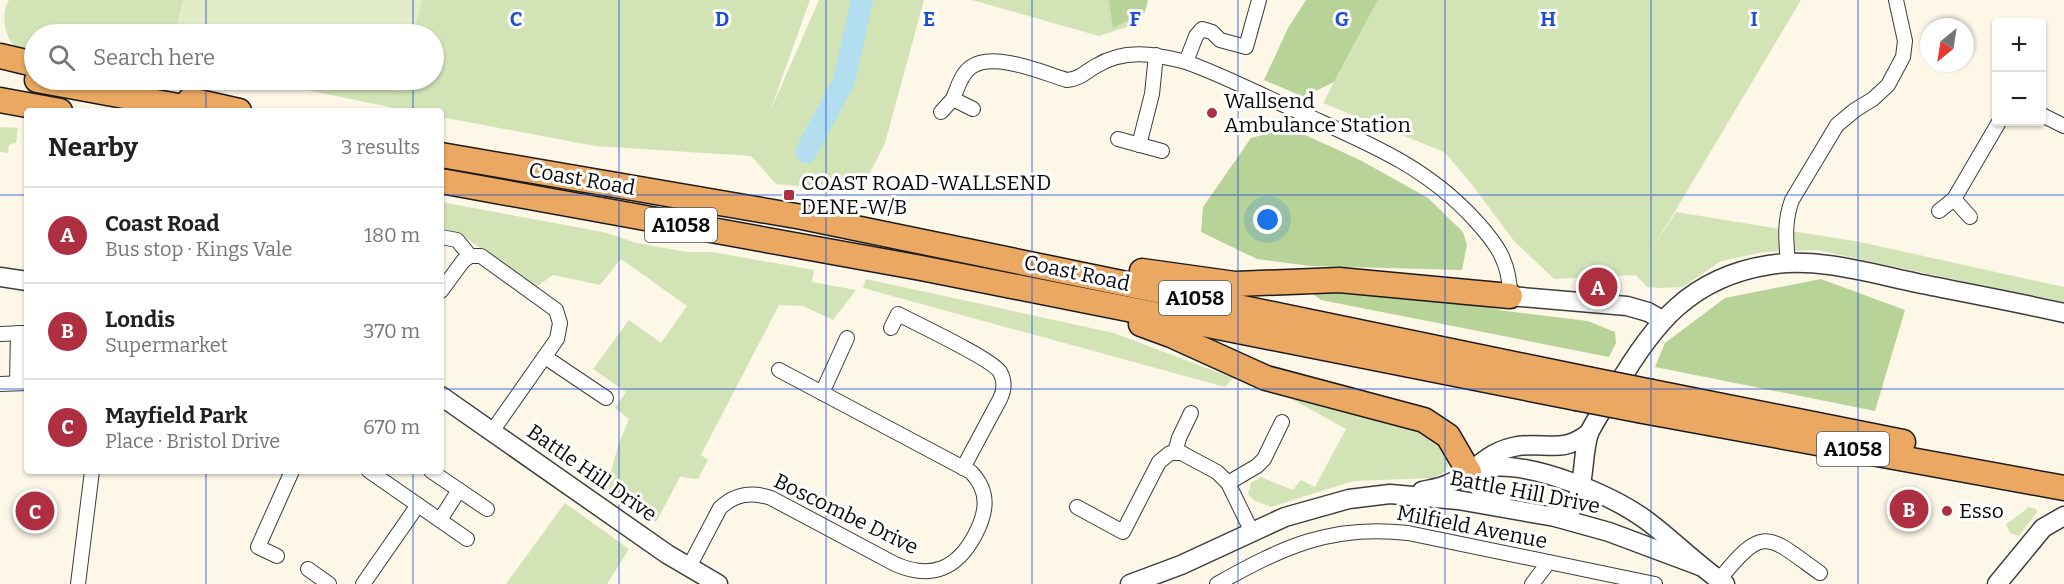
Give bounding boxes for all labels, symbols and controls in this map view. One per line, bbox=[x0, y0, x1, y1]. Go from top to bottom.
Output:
text: C bbox=[510, 7, 522, 31]
text: D bbox=[715, 7, 729, 31]
text: E bbox=[923, 7, 935, 31]
text: F bbox=[1129, 7, 1141, 31]
text: G bbox=[1335, 7, 1349, 31]
text: H bbox=[1540, 7, 1556, 31]
text: I bbox=[1750, 7, 1758, 31]
north arrow bbox=[1920, 18, 1974, 72]
map controls bbox=[1992, 18, 2046, 126]
button: + bbox=[1992, 18, 2046, 72]
search box bbox=[24, 24, 444, 90]
icon: search bbox=[45, 41, 78, 74]
text: Search here bbox=[93, 44, 215, 71]
button: − bbox=[1992, 72, 2046, 126]
place label: Wallsend Ambulance Station bbox=[1224, 88, 1411, 138]
marker: Wallsend Ambulance Station bbox=[1205, 106, 1219, 120]
text: Nearby bbox=[48, 132, 138, 163]
text: 3 results bbox=[341, 135, 420, 159]
street label: Coast Road bbox=[527, 157, 637, 201]
place label: COAST ROAD-WALLSEND DENE-W/B bbox=[801, 170, 1051, 220]
marker: COAST ROAD-WALLSEND DENE-W/B bbox=[782, 188, 796, 202]
your location bbox=[1253, 205, 1282, 234]
road number: A1058 bbox=[645, 208, 717, 242]
text: Coast Road bbox=[105, 210, 220, 237]
text: A bbox=[60, 223, 75, 247]
text: 180 m bbox=[364, 223, 420, 247]
text: Bus stop · Kings Vale bbox=[105, 237, 293, 261]
street label: Coast Road bbox=[1022, 249, 1132, 297]
pin: A bbox=[1578, 264, 1618, 310]
road number: A1058 bbox=[1159, 281, 1231, 315]
text: Londis bbox=[105, 306, 175, 333]
text: B bbox=[61, 319, 74, 343]
text: 370 m bbox=[363, 319, 420, 343]
text: Supermarket bbox=[105, 333, 228, 357]
text: Mayfield Park bbox=[105, 402, 248, 429]
text: C bbox=[61, 415, 74, 439]
text: 670 m bbox=[363, 415, 420, 439]
street label: Battle Hill Drive bbox=[522, 419, 662, 527]
text: Place · Bristol Drive bbox=[105, 429, 280, 453]
road number: A1058 bbox=[1817, 432, 1889, 466]
street label: Battle Hill Drive bbox=[1448, 465, 1602, 519]
street label: Boscombe Drive bbox=[770, 468, 922, 560]
pin: B bbox=[1890, 486, 1928, 532]
pin: C bbox=[15, 488, 54, 534]
place label: Esso bbox=[1959, 498, 2004, 524]
street label: Milfield Avenue bbox=[1395, 500, 1549, 554]
marker: Esso bbox=[1940, 504, 1954, 518]

